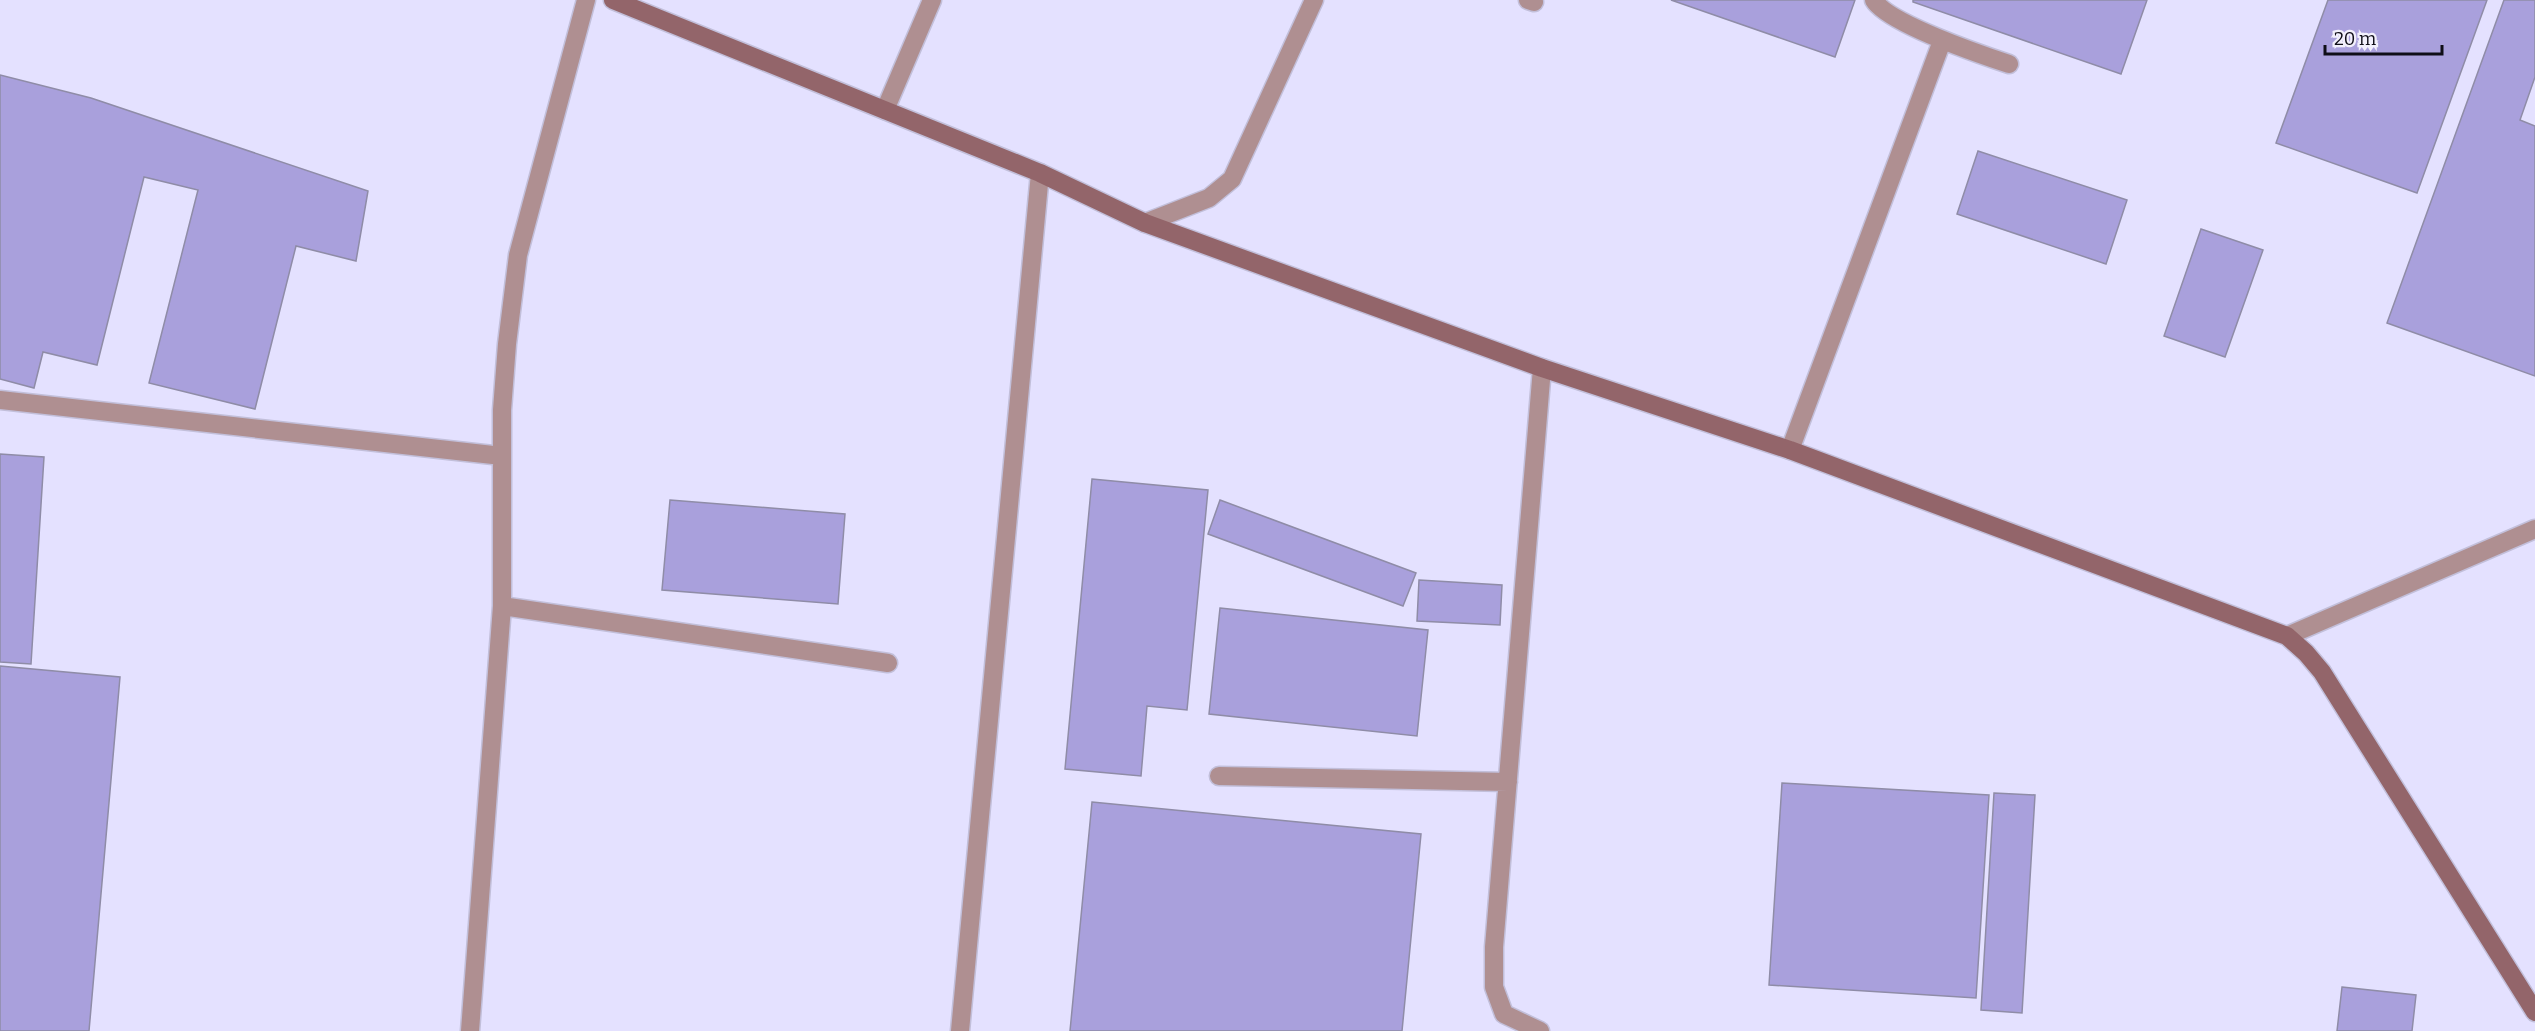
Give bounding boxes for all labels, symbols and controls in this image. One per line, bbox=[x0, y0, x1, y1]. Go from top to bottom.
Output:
scale bar bbox=[2325, 18, 2442, 56]
text: 20 m bbox=[2334, 28, 2376, 50]

